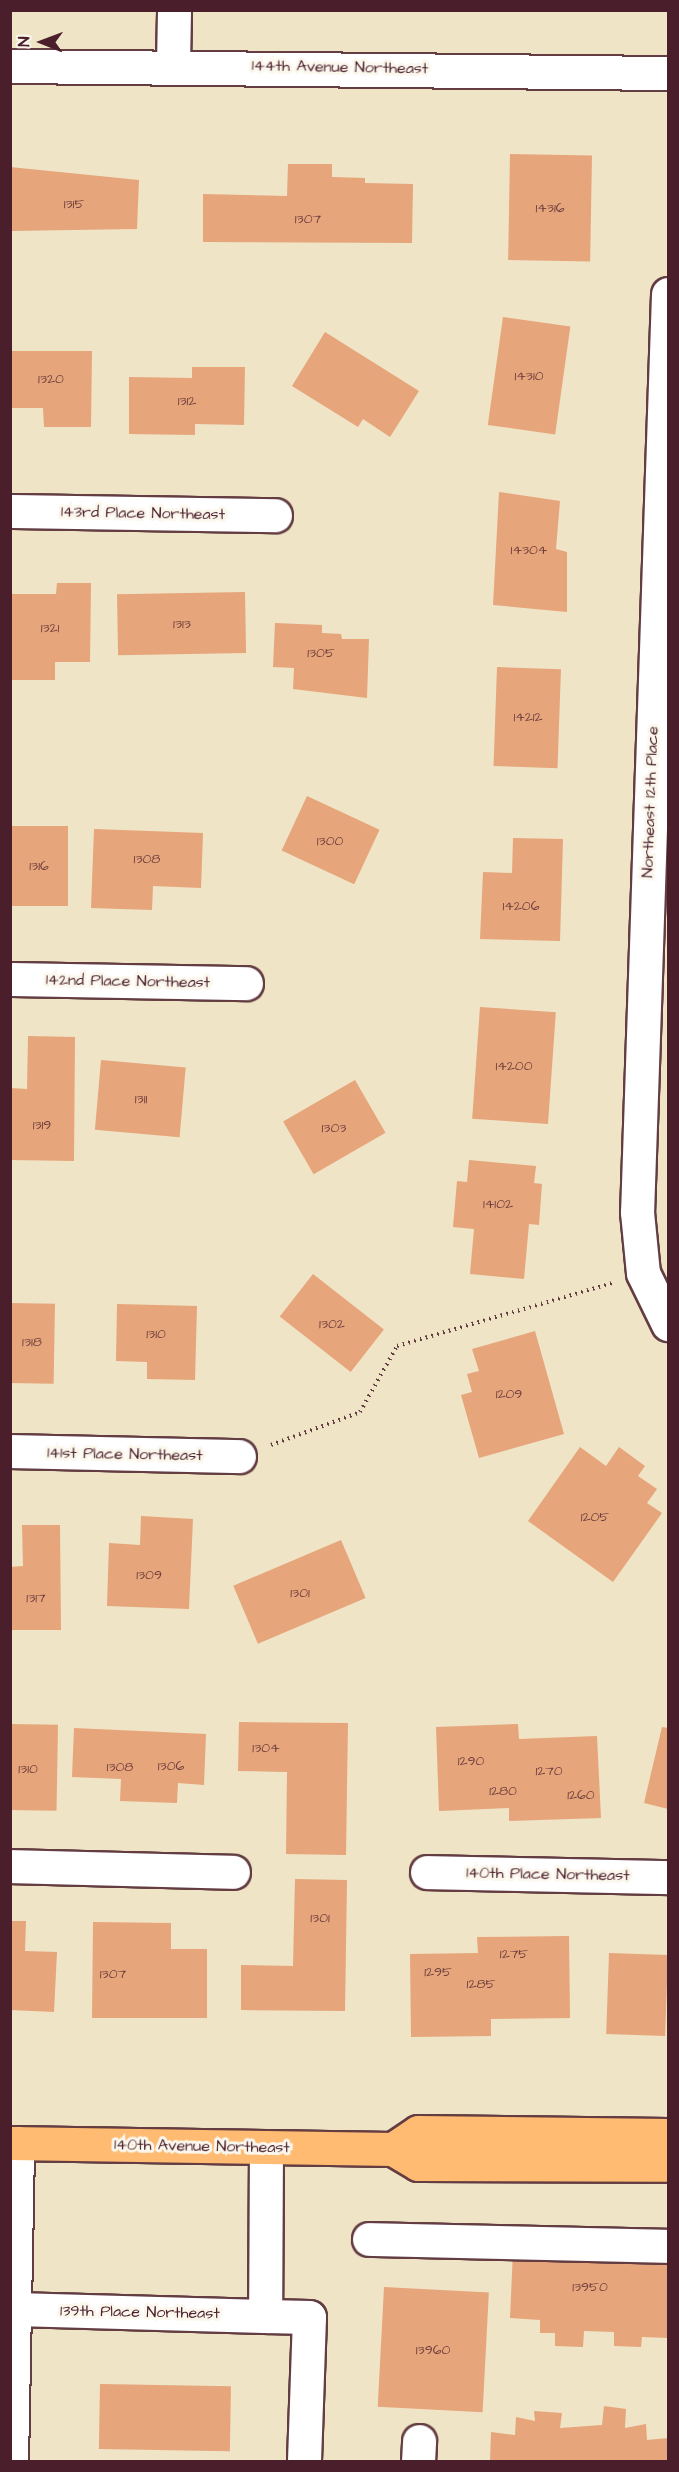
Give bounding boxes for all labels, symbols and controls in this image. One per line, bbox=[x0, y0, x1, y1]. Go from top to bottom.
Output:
north arrow bbox=[12, 12, 72, 72]
text: N bbox=[13, 36, 35, 47]
street label: 144th Avenue Northeast bbox=[252, 56, 428, 78]
house number: 1315 bbox=[64, 196, 84, 212]
house number: 14316 bbox=[535, 200, 565, 216]
house number: 1307 bbox=[295, 211, 321, 227]
house number: 14310 bbox=[514, 368, 544, 384]
house number: 1320 bbox=[38, 371, 64, 387]
house number: 1312 bbox=[178, 393, 196, 409]
street label: 143rd Place Northeast bbox=[61, 502, 225, 524]
house number: 14304 bbox=[511, 542, 547, 558]
house number: 1313 bbox=[173, 616, 191, 632]
house number: 1321 bbox=[41, 620, 59, 636]
house number: 1305 bbox=[307, 645, 335, 661]
house number: 14212 bbox=[513, 709, 543, 725]
street label: Northeast 12th Place bbox=[638, 726, 662, 878]
house number: 1300 bbox=[317, 833, 343, 849]
house number: 1308 bbox=[134, 851, 160, 867]
house number: 1316 bbox=[29, 858, 49, 874]
house number: 14206 bbox=[503, 898, 539, 914]
street label: 142nd Place Northeast bbox=[46, 970, 210, 992]
house number: 14200 bbox=[496, 1058, 532, 1074]
house number: 1311 bbox=[135, 1091, 147, 1107]
house number: 1319 bbox=[33, 1117, 51, 1133]
house number: 1303 bbox=[322, 1120, 346, 1136]
house number: 14102 bbox=[483, 1196, 513, 1212]
house number: 1302 bbox=[319, 1316, 345, 1332]
house number: 1310 bbox=[146, 1326, 166, 1342]
house number: 1318 bbox=[22, 1334, 42, 1350]
house number: 1209 bbox=[496, 1386, 522, 1402]
street label: 141st Place Northeast bbox=[47, 1443, 203, 1465]
house number: 1205 bbox=[581, 1509, 609, 1525]
house number: 1309 bbox=[136, 1567, 162, 1583]
house number: 1301 bbox=[290, 1585, 310, 1601]
house number: 1317 bbox=[26, 1590, 46, 1606]
house number: 1304 bbox=[252, 1740, 280, 1756]
house number: 1290 bbox=[458, 1753, 484, 1769]
house number: 1306 bbox=[158, 1758, 184, 1774]
house number: 1308 bbox=[107, 1759, 133, 1775]
house number: 1310 bbox=[18, 1761, 38, 1777]
house number: 1270 bbox=[535, 1763, 563, 1779]
house number: 1280 bbox=[489, 1783, 517, 1799]
house number: 1260 bbox=[567, 1787, 595, 1803]
street label: 140th Place Northeast bbox=[466, 1863, 630, 1885]
house number: 1301 bbox=[310, 1910, 330, 1926]
house number: 1275 bbox=[500, 1946, 528, 1962]
house number: 1295 bbox=[424, 1964, 452, 1980]
house number: 1307 bbox=[100, 1966, 126, 1982]
house number: 1285 bbox=[467, 1976, 495, 1992]
street label: 140th Avenue Northeast bbox=[114, 2135, 290, 2157]
house number: 13950 bbox=[572, 2279, 608, 2295]
street label: 139th Place Northeast bbox=[60, 2301, 220, 2323]
house number: 13960 bbox=[416, 2342, 450, 2358]

